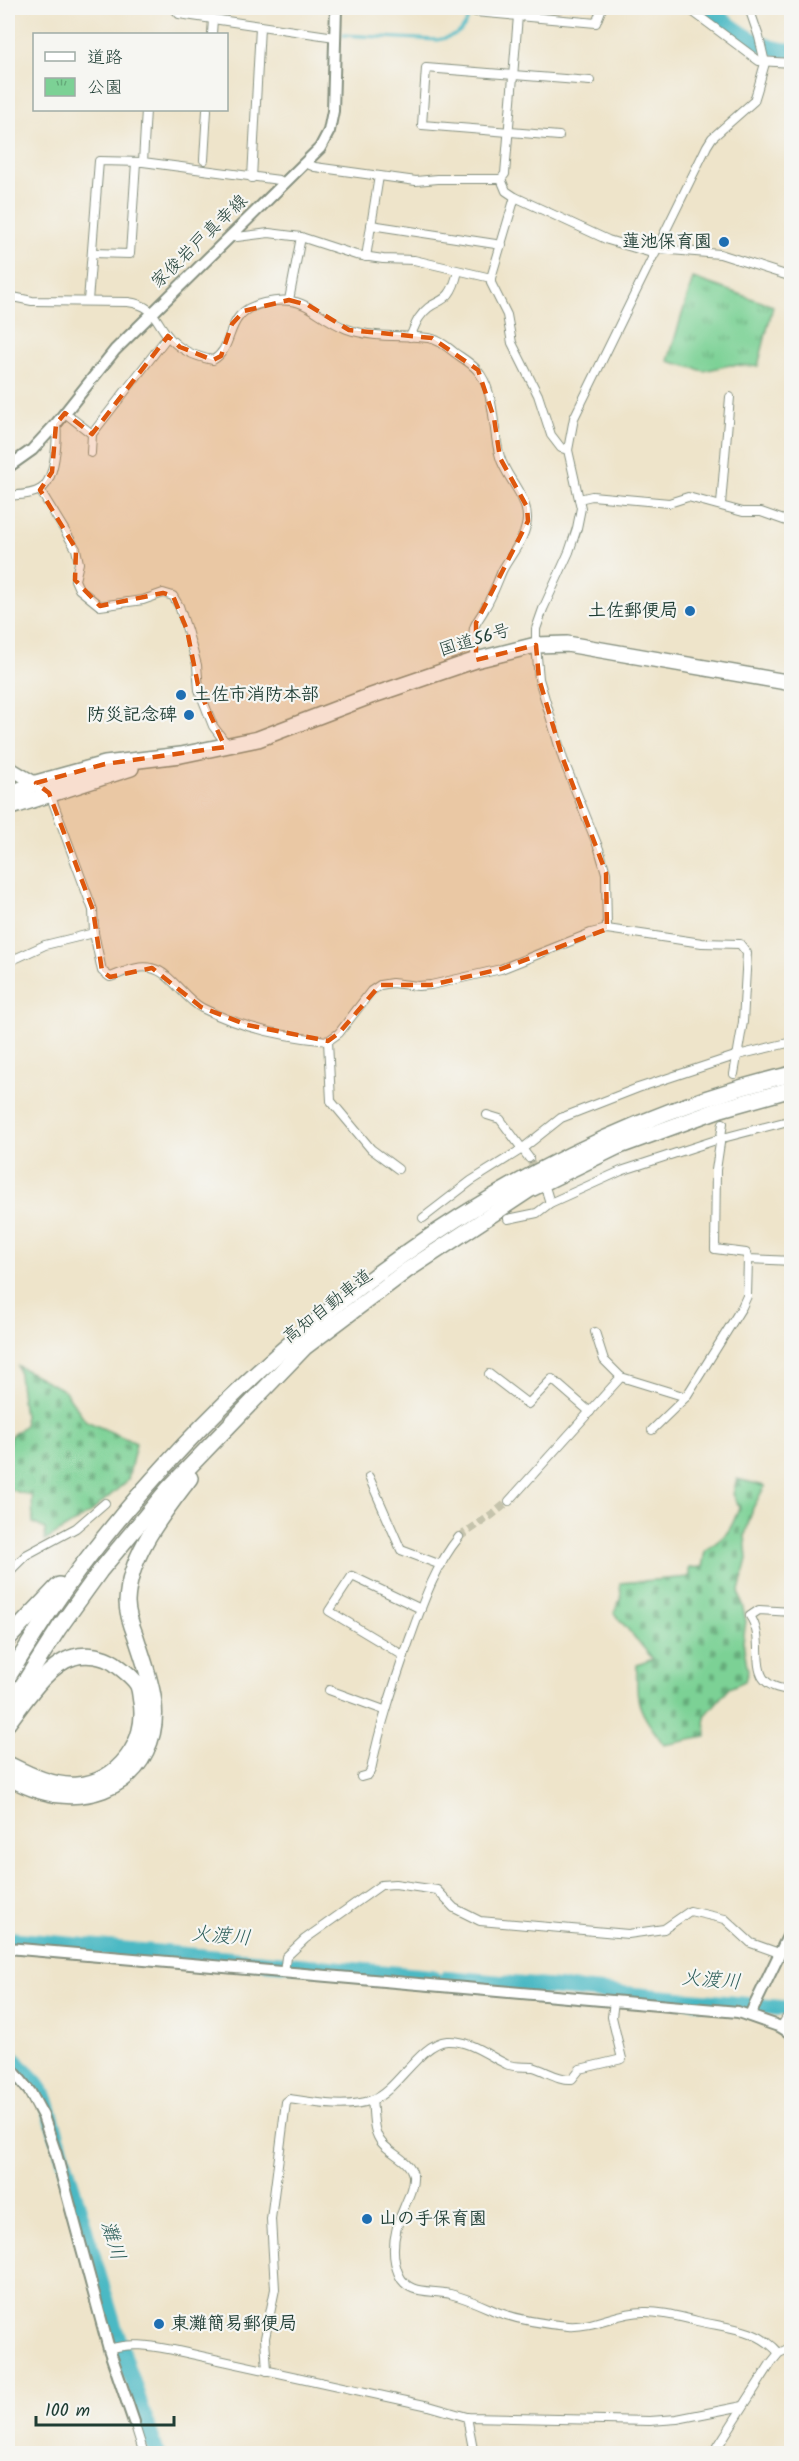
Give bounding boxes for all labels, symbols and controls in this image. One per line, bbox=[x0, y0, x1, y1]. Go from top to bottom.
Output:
legend bbox=[33, 33, 228, 111]
text: 道路 bbox=[87, 44, 123, 73]
text: 公園 bbox=[87, 74, 123, 103]
street label: 家俊岩戸真幸線 bbox=[145, 188, 255, 296]
place label: 蓮池保育園 bbox=[622, 228, 712, 257]
marker: 蓮池保育園 bbox=[717, 235, 731, 249]
place label: 土佐郵便局 bbox=[588, 597, 678, 626]
marker: 土佐郵便局 bbox=[683, 604, 697, 618]
street label: 国道56号 bbox=[436, 616, 514, 666]
place label: 土佐市消防本部 bbox=[193, 681, 319, 710]
marker: 土佐市消防本部 bbox=[174, 688, 188, 702]
place label: 防災記念碑 bbox=[87, 701, 177, 730]
marker: 防災記念碑 bbox=[182, 708, 196, 722]
street label: 高知自動車道 bbox=[277, 1262, 379, 1352]
water label: 火渡川 bbox=[190, 1918, 252, 1956]
water label: 火渡川 bbox=[680, 1962, 742, 2000]
place label: 山の手保育園 bbox=[379, 2205, 487, 2234]
marker: 山の手保育園 bbox=[360, 2212, 374, 2226]
water label: 灘川 bbox=[91, 2217, 133, 2265]
place label: 東灘簡易郵便局 bbox=[171, 2310, 297, 2339]
marker: 東灘簡易郵便局 bbox=[152, 2317, 166, 2331]
scale bar bbox=[36, 2389, 174, 2427]
text: 100 m bbox=[45, 2397, 90, 2426]

